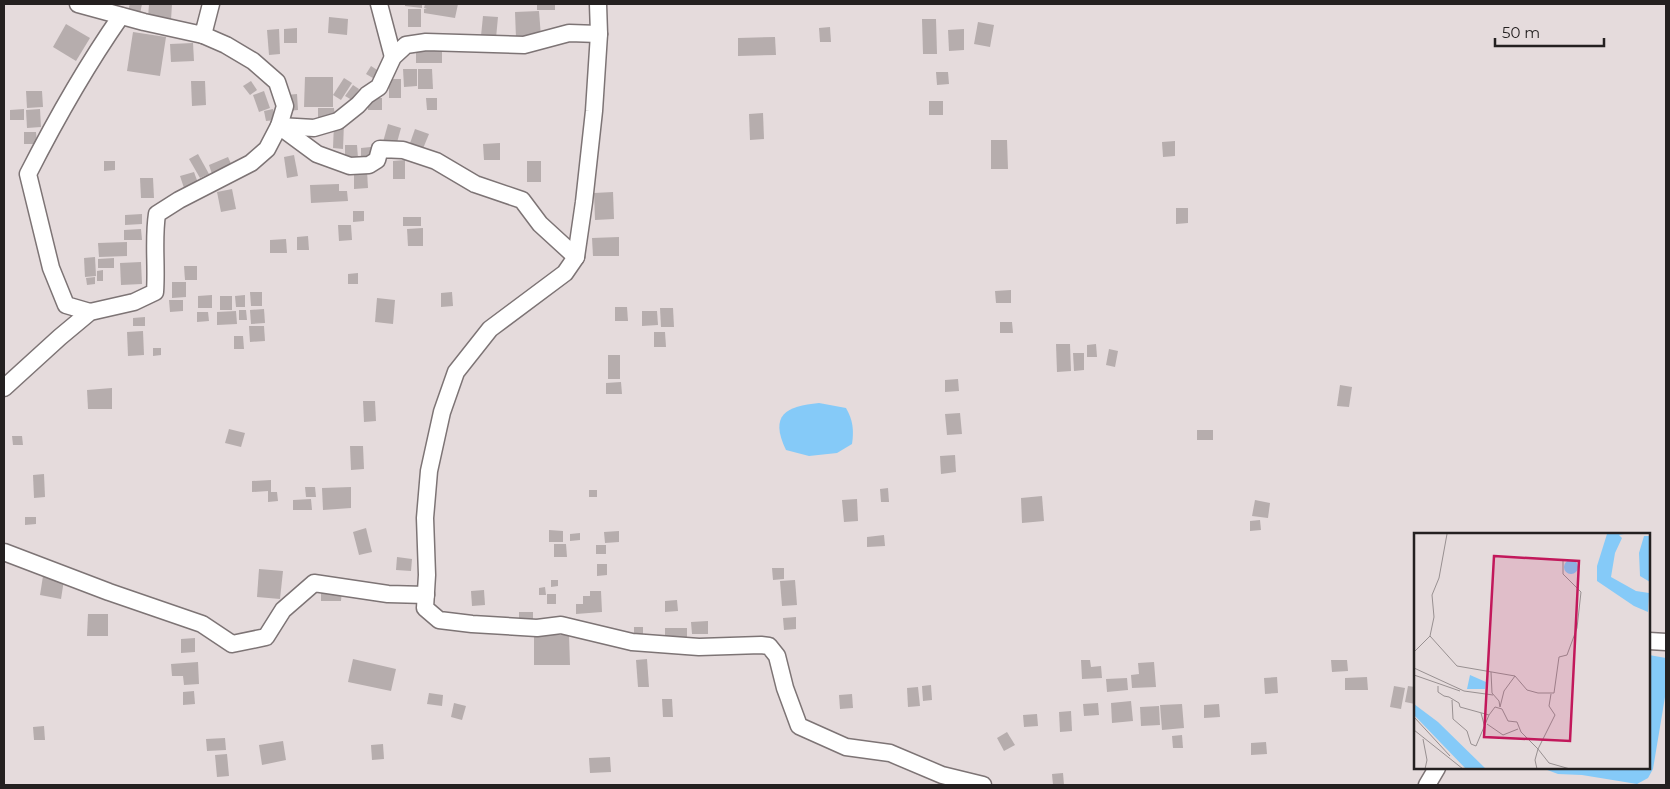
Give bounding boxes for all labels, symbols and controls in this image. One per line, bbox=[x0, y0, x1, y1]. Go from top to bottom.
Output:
scale bar bbox=[1495, 15, 1604, 47]
text: 50 m bbox=[1502, 23, 1540, 42]
inset map bbox=[1414, 533, 1650, 769]

